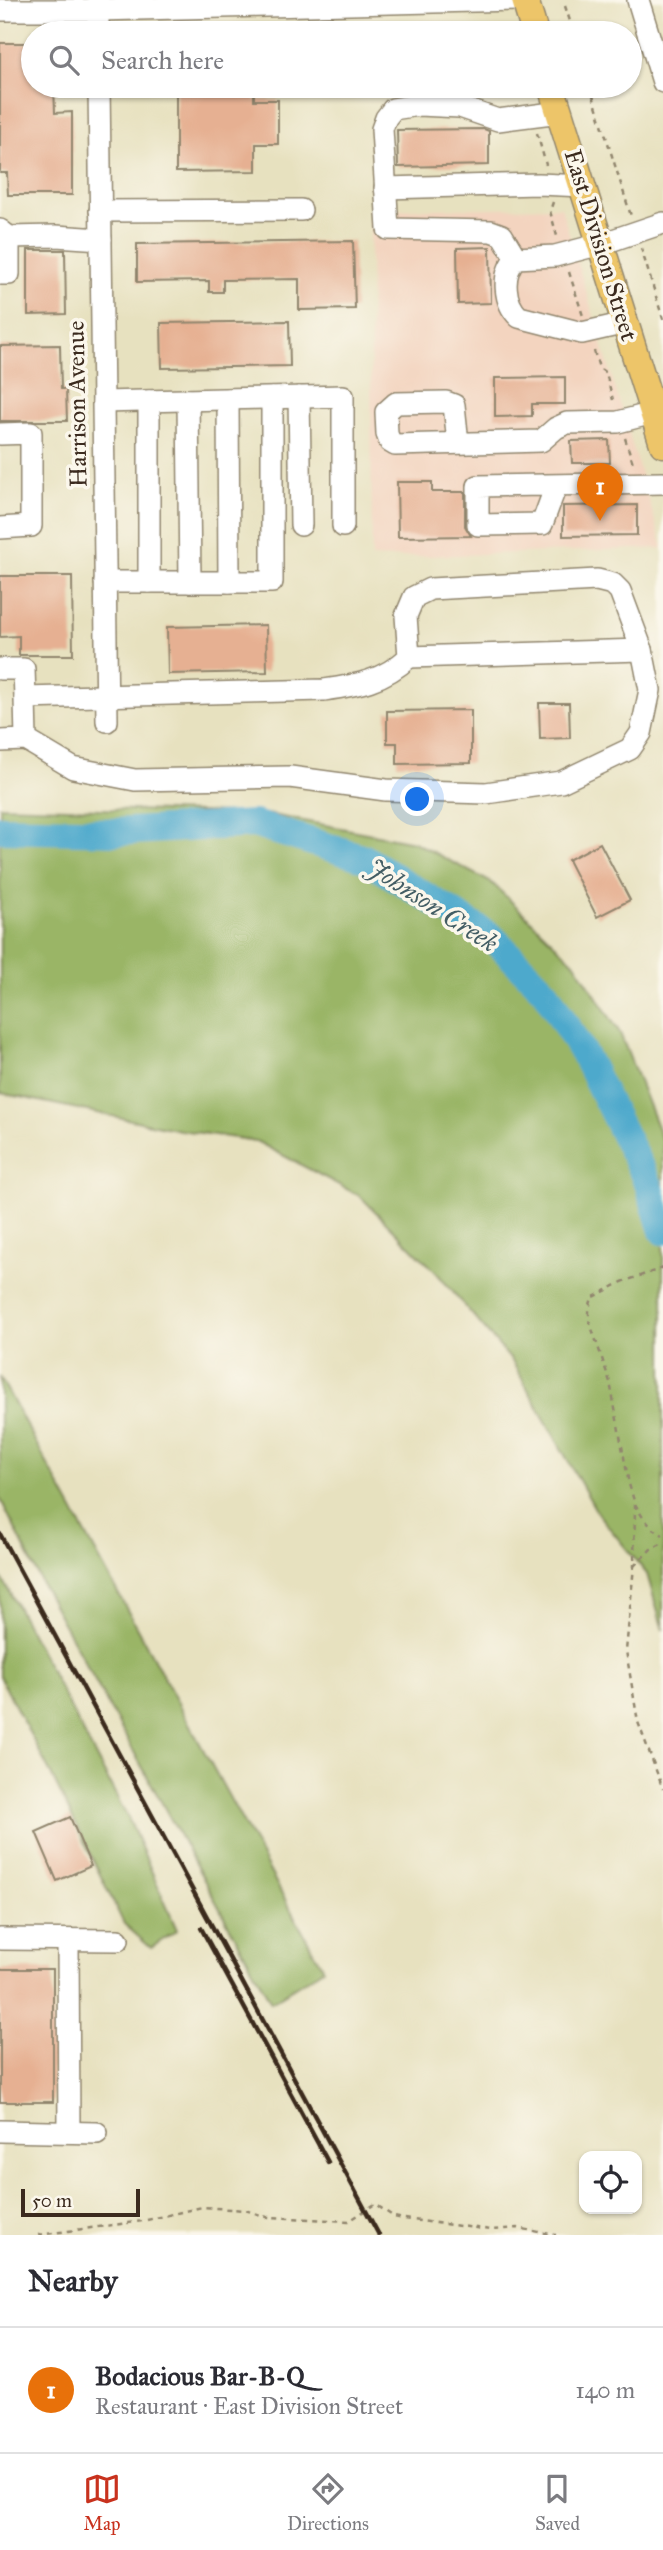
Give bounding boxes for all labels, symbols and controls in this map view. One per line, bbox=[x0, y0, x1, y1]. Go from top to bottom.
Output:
search box bbox=[21, 21, 642, 98]
icon: search bbox=[45, 41, 83, 79]
text: Search here bbox=[101, 44, 224, 76]
street label: East Division Street bbox=[558, 146, 645, 345]
street label: Harrison Avenue bbox=[61, 320, 93, 488]
pin: 1 bbox=[577, 463, 623, 521]
your location bbox=[400, 782, 434, 816]
water label: Johnson Creek bbox=[360, 850, 504, 959]
map controls bbox=[579, 2151, 642, 2214]
button: locate bbox=[579, 2151, 642, 2214]
scale bar bbox=[21, 2186, 140, 2218]
text: 50 m bbox=[32, 2189, 72, 2212]
text: Nearby bbox=[28, 2263, 118, 2299]
text: Bodacious Bar-B-Q bbox=[95, 2360, 305, 2392]
text: 1 bbox=[46, 2376, 56, 2404]
text: 140 m bbox=[575, 2376, 635, 2404]
text: Restaurant · East Division Street bbox=[95, 2392, 403, 2420]
tab: Map bbox=[83, 2470, 121, 2535]
tab: Directions bbox=[287, 2470, 369, 2535]
tab: Saved bbox=[535, 2470, 580, 2535]

